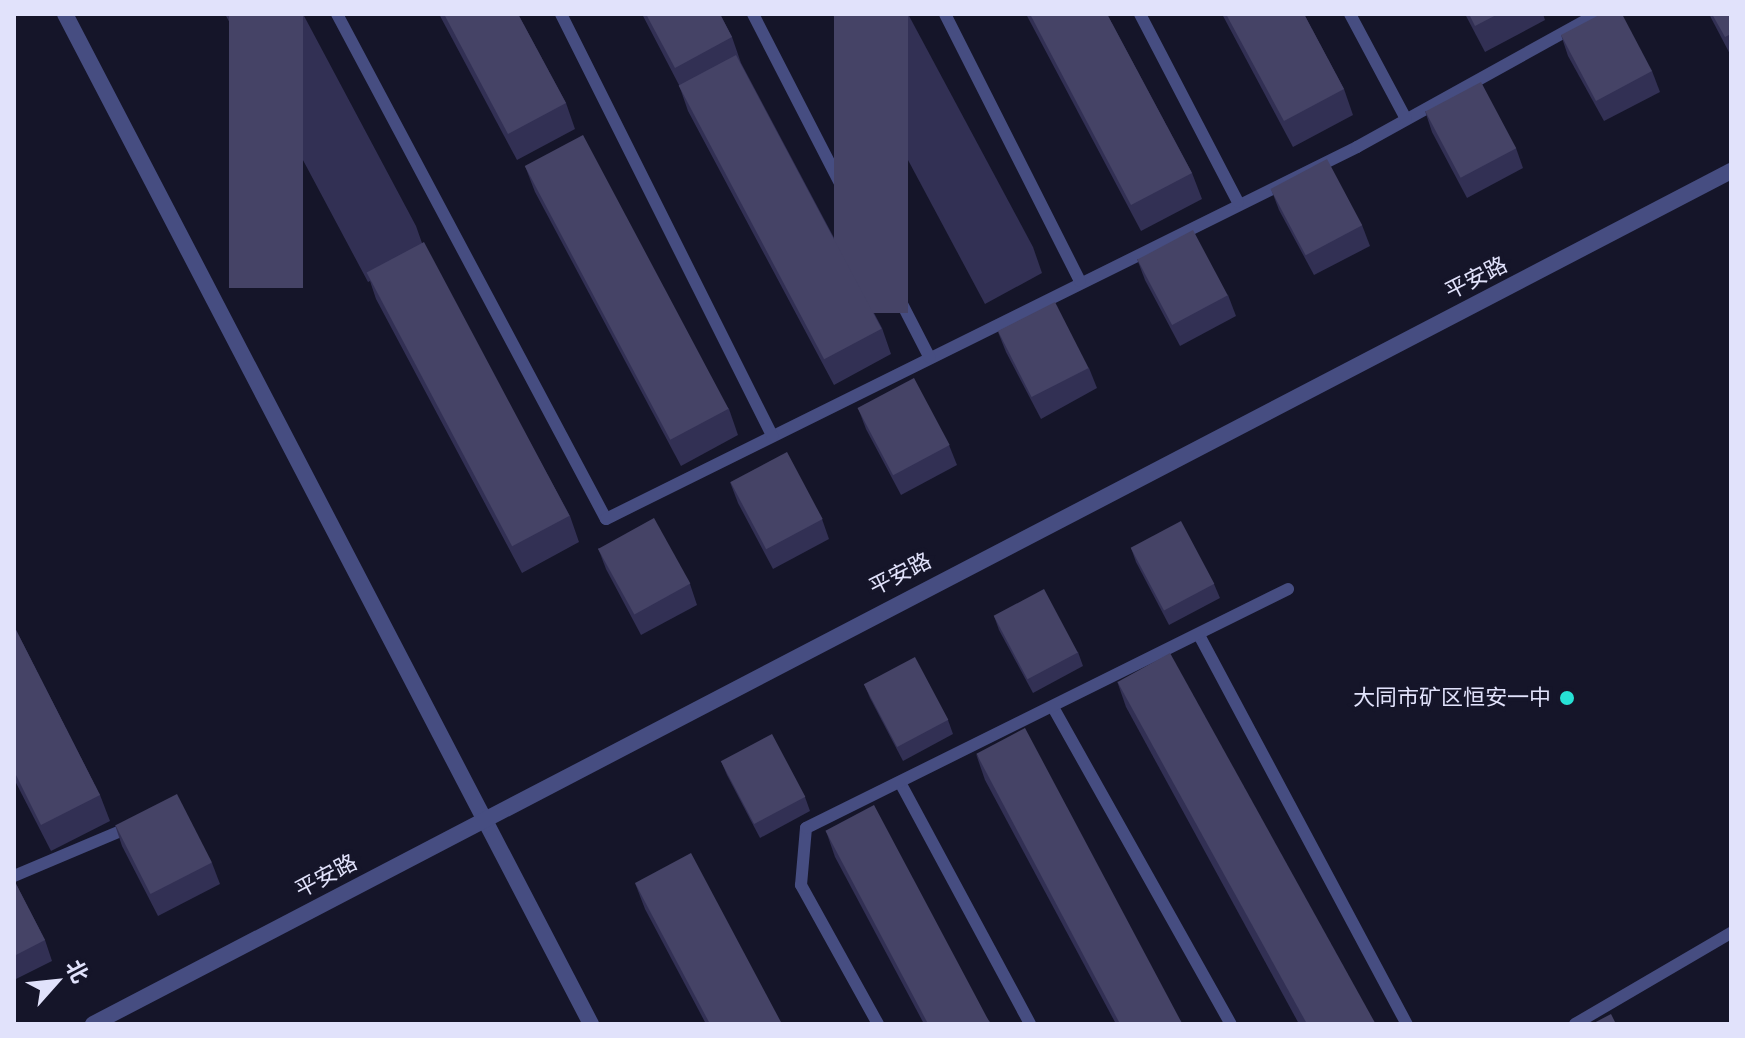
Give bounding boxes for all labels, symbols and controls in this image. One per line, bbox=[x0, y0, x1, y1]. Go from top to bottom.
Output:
street label: 平安路 bbox=[1441, 251, 1511, 305]
street label: 平安路 bbox=[865, 547, 935, 601]
place label: 大同市矿区恒安一中 bbox=[1353, 685, 1551, 711]
marker: 大同市矿区恒安一中 bbox=[1558, 689, 1576, 707]
street label: 平安路 bbox=[291, 849, 361, 903]
north arrow bbox=[16, 942, 96, 1022]
text: 北 bbox=[61, 955, 94, 987]

